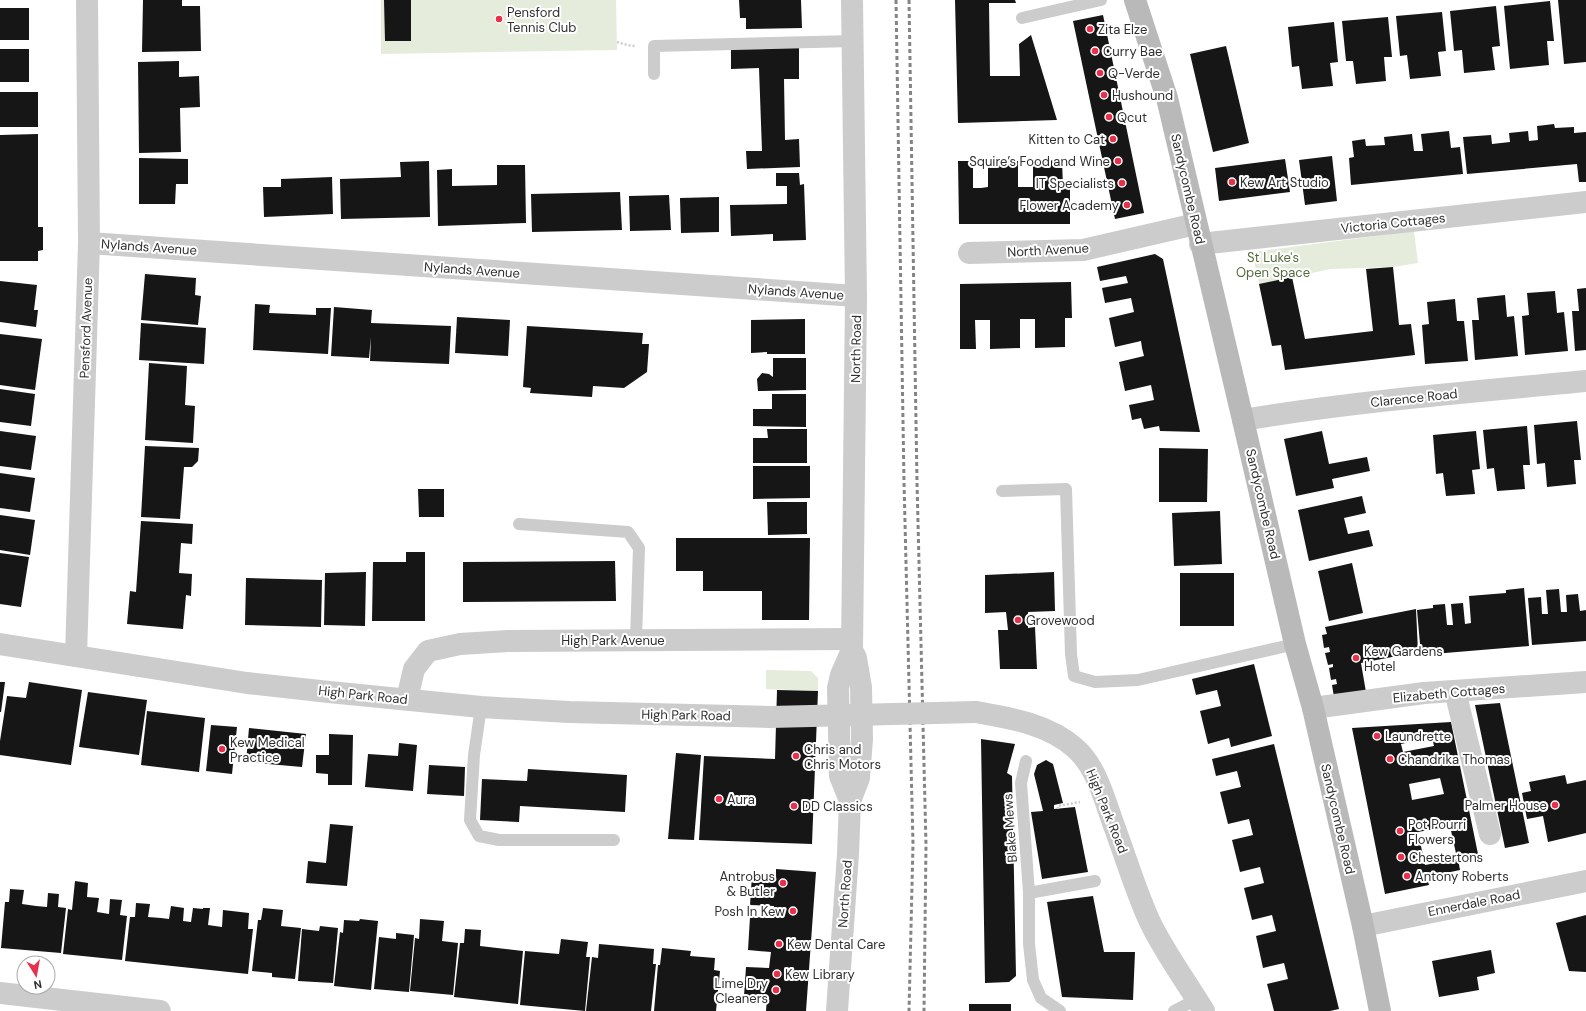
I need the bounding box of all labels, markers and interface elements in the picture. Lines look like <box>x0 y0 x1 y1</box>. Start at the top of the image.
place label: Pensford Tennis Club <box>507 4 576 36</box>
marker: Pensford Tennis Club <box>494 14 504 24</box>
place label: Zita Elze <box>1098 21 1147 38</box>
marker: Zita Elze <box>1085 24 1095 34</box>
place label: Curry Bae <box>1103 43 1162 60</box>
marker: Curry Bae <box>1090 46 1100 56</box>
place label: Q-Verde <box>1108 65 1160 82</box>
marker: Q-Verde <box>1095 68 1105 78</box>
place label: Hushound <box>1112 87 1173 104</box>
marker: Hushound <box>1099 90 1109 100</box>
place label: Qcut <box>1117 109 1147 126</box>
marker: Qcut <box>1104 112 1114 122</box>
place label: Kitten to Cat <box>1029 131 1105 148</box>
street label: Sandycombe Road <box>1167 132 1209 246</box>
marker: Kitten to Cat <box>1108 134 1118 144</box>
place label: Squire’s Food and Wine <box>969 153 1110 170</box>
marker: Squire’s Food and Wine <box>1113 156 1123 166</box>
place label: Kew Art Studio <box>1240 174 1329 191</box>
place label: IT Specialists <box>1036 175 1114 192</box>
marker: Kew Art Studio <box>1227 177 1237 187</box>
marker: IT Specialists <box>1117 178 1127 188</box>
place label: Flower Academy <box>1019 197 1119 214</box>
marker: Flower Academy <box>1122 200 1132 210</box>
street label: Victoria Cottages <box>1340 209 1446 237</box>
street label: Nylands Avenue <box>101 235 197 259</box>
street label: North Avenue <box>1007 239 1089 261</box>
park label: St Luke's Open Space <box>1236 249 1310 281</box>
street label: Nylands Avenue <box>424 258 520 282</box>
street label: Pensford Avenue <box>76 277 96 379</box>
street label: Nylands Avenue <box>748 280 844 304</box>
street label: North Road <box>847 315 865 383</box>
street label: Clarence Road <box>1370 385 1458 411</box>
street label: Sandycombe Road <box>1242 447 1284 561</box>
place label: Grovewood <box>1026 612 1095 629</box>
marker: Grovewood <box>1013 615 1023 625</box>
street label: High Park Avenue <box>561 632 665 649</box>
place label: Kew Gardens Hotel <box>1364 643 1443 675</box>
marker: Kew Gardens Hotel <box>1351 653 1361 663</box>
street label: Elizabeth Cottages <box>1392 680 1506 706</box>
street label: High Park Road <box>318 682 408 708</box>
street label: High Park Road <box>641 706 731 724</box>
place label: Laundrette <box>1385 728 1451 745</box>
marker: Laundrette <box>1372 731 1382 741</box>
place label: Kew Medical Practice <box>230 734 305 766</box>
place label: Chris and Chris Motors <box>804 741 881 773</box>
marker: Kew Medical Practice <box>217 744 227 754</box>
marker: Chris and Chris Motors <box>791 751 801 761</box>
place label: Chandrika Thomas <box>1398 751 1510 768</box>
marker: Chandrika Thomas <box>1385 754 1395 764</box>
street label: Sandycombe Road <box>1317 762 1359 876</box>
street label: High Park Road <box>1082 766 1132 856</box>
place label: Aura <box>727 791 755 808</box>
street label: Blake Mews <box>999 793 1021 863</box>
marker: Aura <box>714 794 724 804</box>
place label: Palmer House <box>1465 797 1547 814</box>
place label: DD Classics <box>802 798 873 815</box>
marker: Palmer House <box>1550 800 1560 810</box>
marker: DD Classics <box>789 801 799 811</box>
place label: Pot Pourri Flowers <box>1408 816 1466 848</box>
marker: Pot Pourri Flowers <box>1395 826 1405 836</box>
place label: Chestertons <box>1409 849 1483 866</box>
marker: Chestertons <box>1396 852 1406 862</box>
street label: North Road <box>834 860 856 928</box>
place label: Antrobus & Butler <box>719 868 775 900</box>
place label: Antony Roberts <box>1415 868 1509 885</box>
marker: Antony Roberts <box>1402 871 1412 881</box>
marker: Antrobus & Butler <box>778 878 788 888</box>
street label: Ennerdale Road <box>1427 886 1521 920</box>
place label: Posh In Kew <box>715 903 785 920</box>
marker: Posh In Kew <box>788 906 798 916</box>
place label: Kew Dental Care <box>787 936 885 953</box>
marker: Kew Dental Care <box>774 939 784 949</box>
north arrow <box>16 955 56 995</box>
place label: Kew Library <box>785 966 855 983</box>
marker: Kew Library <box>772 969 782 979</box>
place label: Lime Dry Cleaners <box>715 975 768 1007</box>
text: N <box>33 977 43 992</box>
marker: Lime Dry Cleaners <box>771 985 781 995</box>

